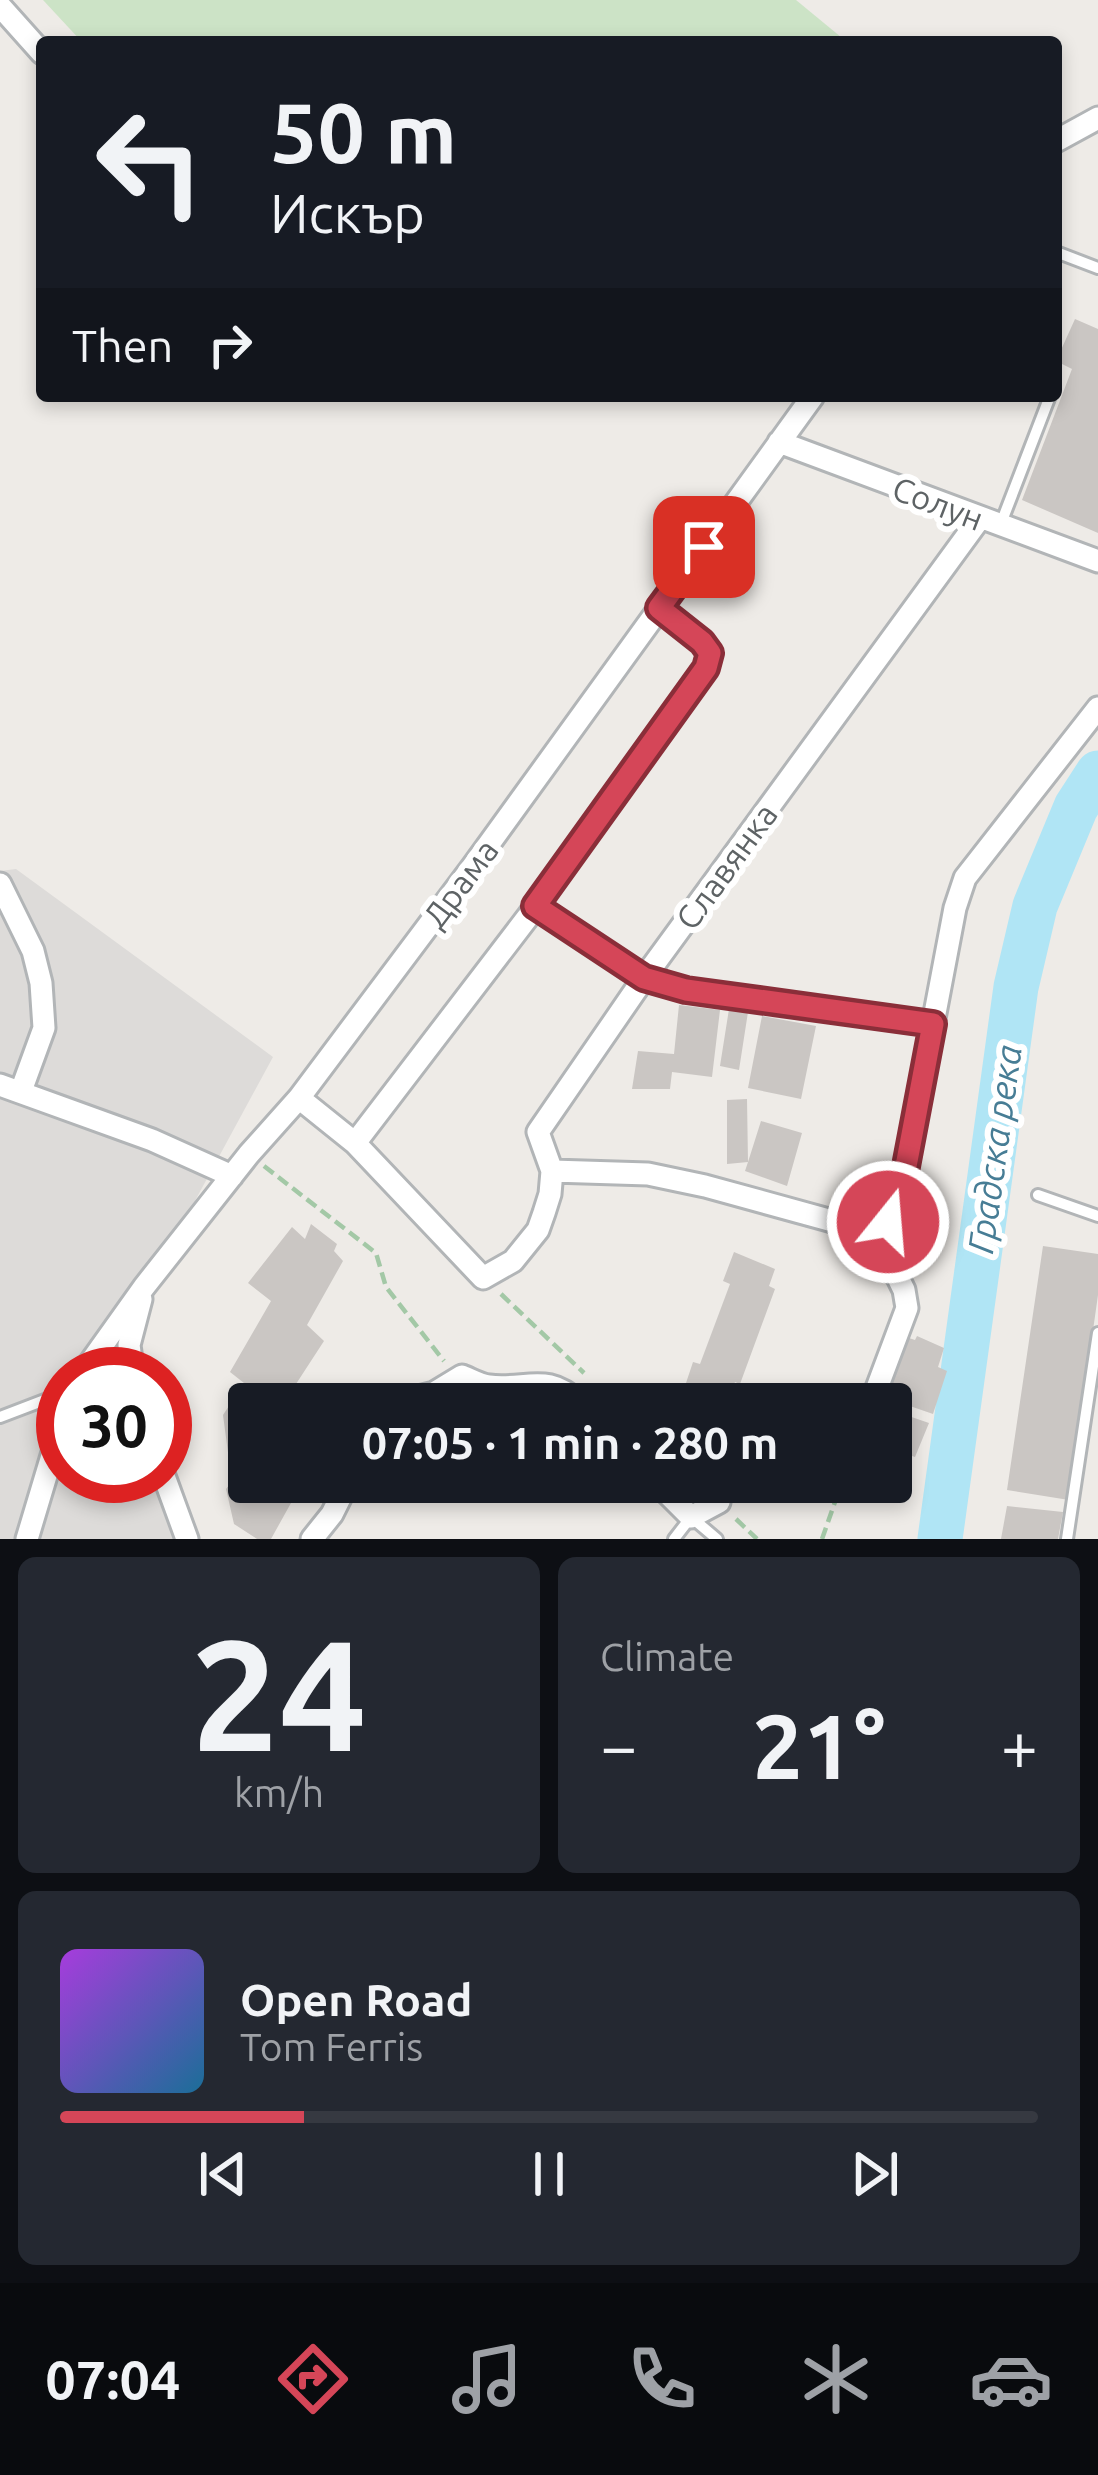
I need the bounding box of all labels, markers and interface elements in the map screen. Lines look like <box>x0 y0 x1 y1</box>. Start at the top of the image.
icon: left <box>72 84 228 240</box>
text: 50 m <box>270 85 457 179</box>
text: Искър <box>270 183 425 243</box>
icon: right <box>197 312 263 378</box>
text: Then <box>72 320 173 371</box>
street label: Солун <box>887 469 989 537</box>
pin <box>653 496 755 598</box>
icon: arrive <box>671 514 737 580</box>
street label: Славянка <box>668 796 784 936</box>
street label: Драма <box>415 832 505 934</box>
water label: Градска река <box>959 1042 1029 1256</box>
position arrow <box>825 1159 951 1285</box>
speed limit sign: 30 <box>36 1347 192 1503</box>
text: 07:05 · 1 min · 280 m <box>362 1417 778 1468</box>
text: 24 <box>191 1606 367 1780</box>
text: Climate <box>600 1635 734 1678</box>
text: 21° <box>752 1695 886 1796</box>
text: − <box>600 1708 637 1782</box>
text: + <box>1001 1708 1038 1782</box>
text: km/h <box>234 1771 324 1814</box>
text: Open Road <box>240 1974 472 2025</box>
text: Tom Ferris <box>240 2025 423 2068</box>
icon: previous <box>190 2141 256 2207</box>
icon: pause <box>516 2141 582 2207</box>
icon: next <box>842 2141 908 2207</box>
icon: directions <box>271 2337 355 2421</box>
icon: music <box>445 2337 529 2421</box>
icon: phone <box>620 2337 704 2421</box>
icon: climate <box>794 2337 878 2421</box>
icon: car <box>969 2337 1053 2421</box>
text: 07:04 <box>45 2349 180 2409</box>

